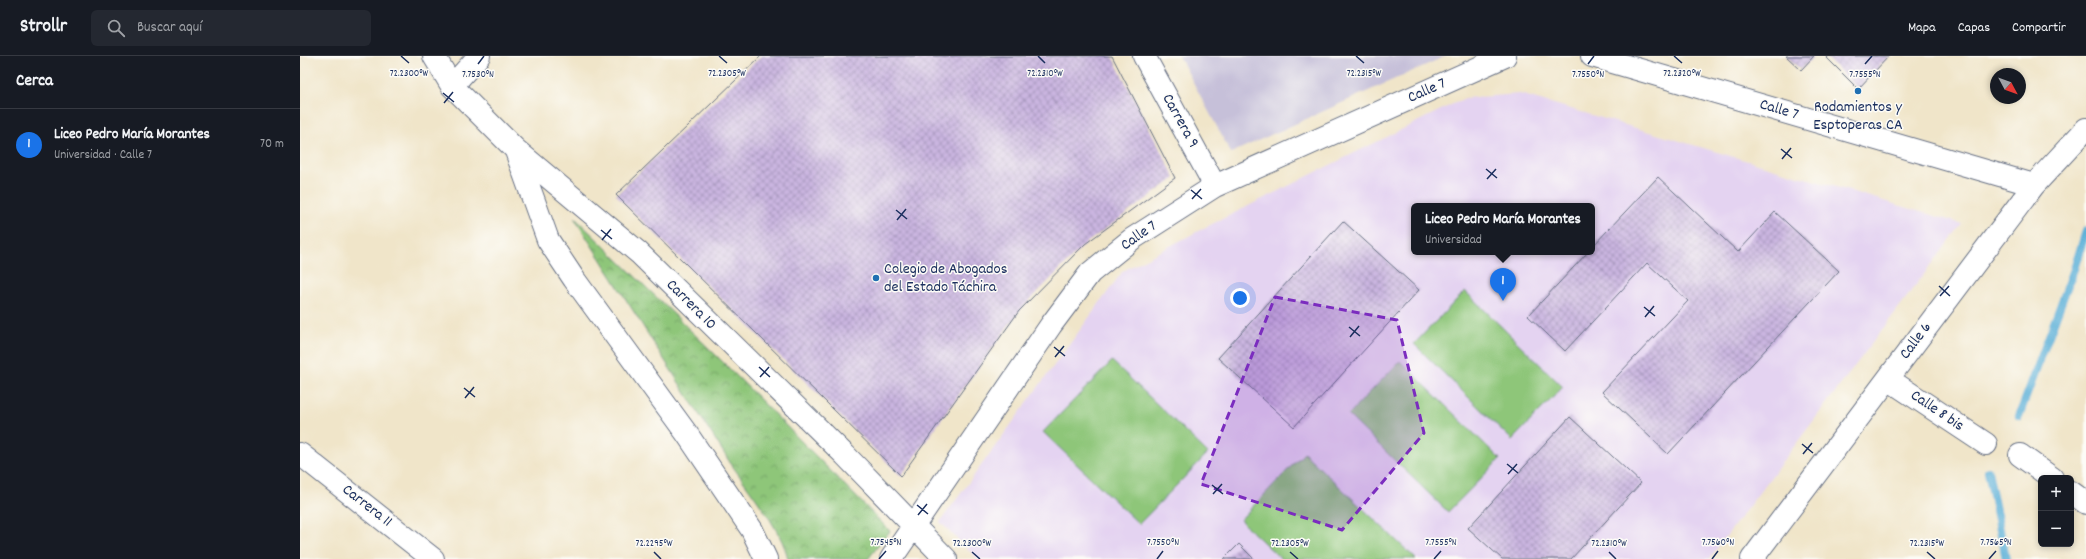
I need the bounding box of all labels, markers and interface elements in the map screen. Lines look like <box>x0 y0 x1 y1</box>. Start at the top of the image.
search box <box>91 10 371 46</box>
text: Strollr <box>20 14 67 41</box>
icon: search <box>105 17 127 39</box>
text: Buscar aquí <box>137 17 202 39</box>
text: Mapa <box>1908 18 1936 38</box>
text: Capas <box>1958 18 1990 38</box>
text: Compartir <box>2012 18 2066 38</box>
text: 72.2300°W <box>390 67 429 81</box>
text: 72.2305°W <box>708 67 746 81</box>
text: 72.2310°W <box>1027 67 1063 81</box>
text: 72.2315°W <box>1347 67 1381 81</box>
text: 72.2320°W <box>1663 67 1701 81</box>
text: 7.7530°N <box>462 68 494 82</box>
text: 7.7550°N <box>1572 68 1604 82</box>
text: 7.7555°N <box>1849 68 1881 82</box>
north arrow <box>1990 68 2026 104</box>
text: Cerca <box>16 70 53 94</box>
street label: Calle 7 <box>1404 72 1450 110</box>
marker: Rodamientos y Esptoperas CA <box>1853 86 1863 96</box>
street label: Carrera 9 <box>1156 90 1204 152</box>
street label: Calle 7 <box>1757 93 1801 127</box>
place label: Rodamientos y Esptoperas CA <box>1813 96 1903 137</box>
text: Liceo Pedro María Morantes <box>54 124 210 146</box>
text: 1 <box>28 135 30 154</box>
text: 70 m <box>260 135 284 154</box>
text: Universidad · Calle 7 <box>54 146 152 165</box>
popup <box>1411 203 1595 255</box>
text: Liceo Pedro María Morantes <box>1425 209 1581 231</box>
street label: Calle 7 <box>1116 215 1162 257</box>
text: Universidad <box>1425 231 1482 250</box>
place label: Colegio de Abogados del Estado Táchira <box>884 258 1008 299</box>
pin: 1 <box>1490 268 1516 301</box>
marker: Colegio de Abogados del Estado Táchira <box>871 273 881 283</box>
street label: Carrera 10 <box>660 274 722 336</box>
your location <box>1230 288 1250 308</box>
street label: Calle 6 <box>1894 317 1938 365</box>
street label: Calle 8 bis <box>1906 385 1969 438</box>
map controls <box>2038 475 2074 547</box>
button: + <box>2038 475 2074 511</box>
street label: Carrera 11 <box>337 479 397 533</box>
button: − <box>2038 511 2074 547</box>
text: 7.7545°N <box>871 536 901 550</box>
text: 7.7550°N <box>1147 536 1179 550</box>
text: 7.7555°N <box>1425 536 1457 550</box>
text: 7.7560°N <box>1702 536 1734 550</box>
text: 7.7565°N <box>1980 536 2012 550</box>
text: 72.2295°W <box>636 537 673 551</box>
text: 72.2300°W <box>953 537 992 551</box>
text: 72.2305°W <box>1271 537 1309 551</box>
text: 72.2310°W <box>1591 537 1627 551</box>
text: 72.2315°W <box>1910 537 1944 551</box>

